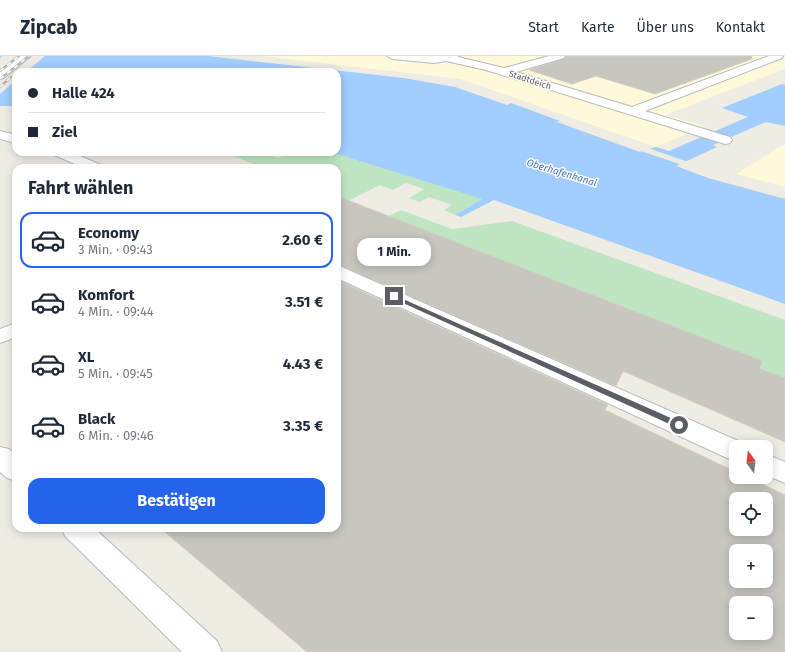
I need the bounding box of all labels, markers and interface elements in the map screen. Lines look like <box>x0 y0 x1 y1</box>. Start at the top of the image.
text: Zipcab <box>20 16 78 39</box>
text: Start <box>528 19 559 36</box>
text: Karte <box>581 19 615 36</box>
text: Über uns <box>637 19 694 36</box>
text: Kontakt <box>716 19 765 36</box>
street label: Stadtdeich <box>508 68 552 92</box>
text: Halle 424 <box>52 84 115 102</box>
text: Ziel <box>52 123 77 141</box>
water label: Oberhafenkanal <box>525 157 598 189</box>
text: Fahrt wählen <box>28 177 133 199</box>
icon: car <box>30 222 66 258</box>
text: Economy <box>78 224 139 242</box>
text: 2.60 € <box>282 231 323 249</box>
callout: 1 Min. <box>357 238 431 266</box>
text: 3 Min. · 09:43 <box>78 242 153 257</box>
text: 1 Min. <box>377 244 411 259</box>
icon: car <box>30 284 66 320</box>
text: Komfort <box>78 286 134 304</box>
route end <box>385 287 403 305</box>
text: 3.51 € <box>285 293 323 311</box>
text: 4 Min. · 09:44 <box>78 304 154 319</box>
icon: car <box>30 346 66 382</box>
text: XL <box>78 348 94 366</box>
text: 4.43 € <box>283 355 323 373</box>
text: 5 Min. · 09:45 <box>78 366 153 381</box>
icon: car <box>30 408 66 444</box>
text: Black <box>78 410 115 428</box>
route start <box>670 416 688 434</box>
text: 3.35 € <box>283 417 323 435</box>
text: 6 Min. · 09:46 <box>78 428 154 443</box>
north arrow <box>729 440 773 484</box>
map controls <box>729 440 773 640</box>
button: Bestätigen <box>28 478 325 524</box>
button: locate <box>729 492 773 536</box>
button: + <box>729 544 773 588</box>
button: − <box>729 596 773 640</box>

